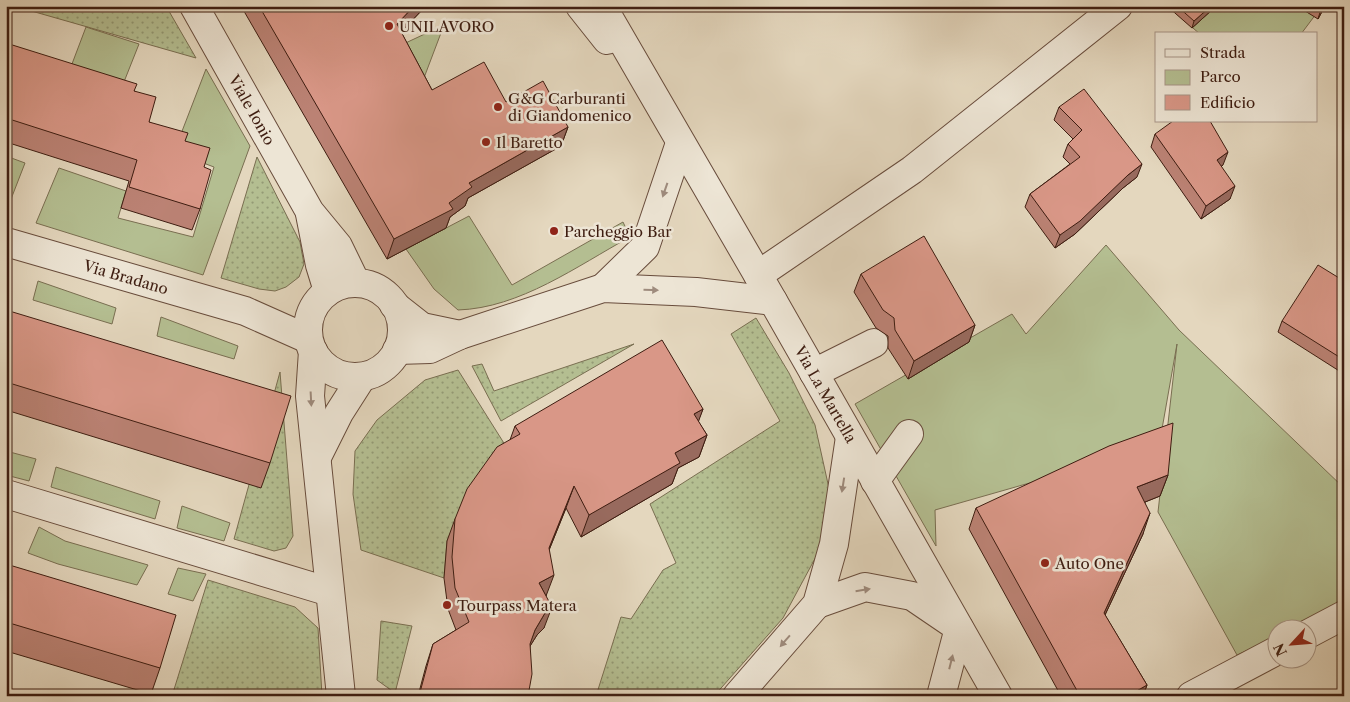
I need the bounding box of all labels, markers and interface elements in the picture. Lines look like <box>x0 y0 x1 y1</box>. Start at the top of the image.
place label: UNILAVORO <box>399 17 494 36</box>
marker: UNILAVORO <box>383 20 395 32</box>
legend <box>1155 32 1318 122</box>
text: Strada <box>1200 43 1246 62</box>
text: Parco <box>1200 67 1241 86</box>
street label: Viale Ionio <box>225 70 280 148</box>
place label: G&G Carburanti di Giandomenico <box>508 89 631 125</box>
text: Edificio <box>1200 93 1255 112</box>
marker: G&G Carburanti di Giandomenico <box>492 101 504 113</box>
place label: Il Baretto <box>496 133 563 152</box>
marker: Il Baretto <box>480 136 492 148</box>
one-way arrow <box>661 182 668 197</box>
place label: Parcheggio Bar <box>564 222 672 241</box>
marker: Parcheggio Bar <box>548 225 560 237</box>
street label: Via Bradano <box>81 255 171 298</box>
one-way arrow <box>644 286 660 294</box>
street label: Via La Martella <box>790 341 861 446</box>
one-way arrow <box>307 392 315 408</box>
one-way arrow <box>839 478 847 494</box>
place label: Auto One <box>1054 554 1124 573</box>
marker: Auto One <box>1039 557 1051 569</box>
one-way arrow <box>855 585 871 593</box>
place label: Tourpass Matera <box>457 596 577 615</box>
marker: Tourpass Matera <box>441 599 453 611</box>
north arrow <box>1268 620 1318 670</box>
one-way arrow <box>780 635 791 647</box>
text: N <box>1270 640 1291 659</box>
one-way arrow <box>947 655 955 670</box>

